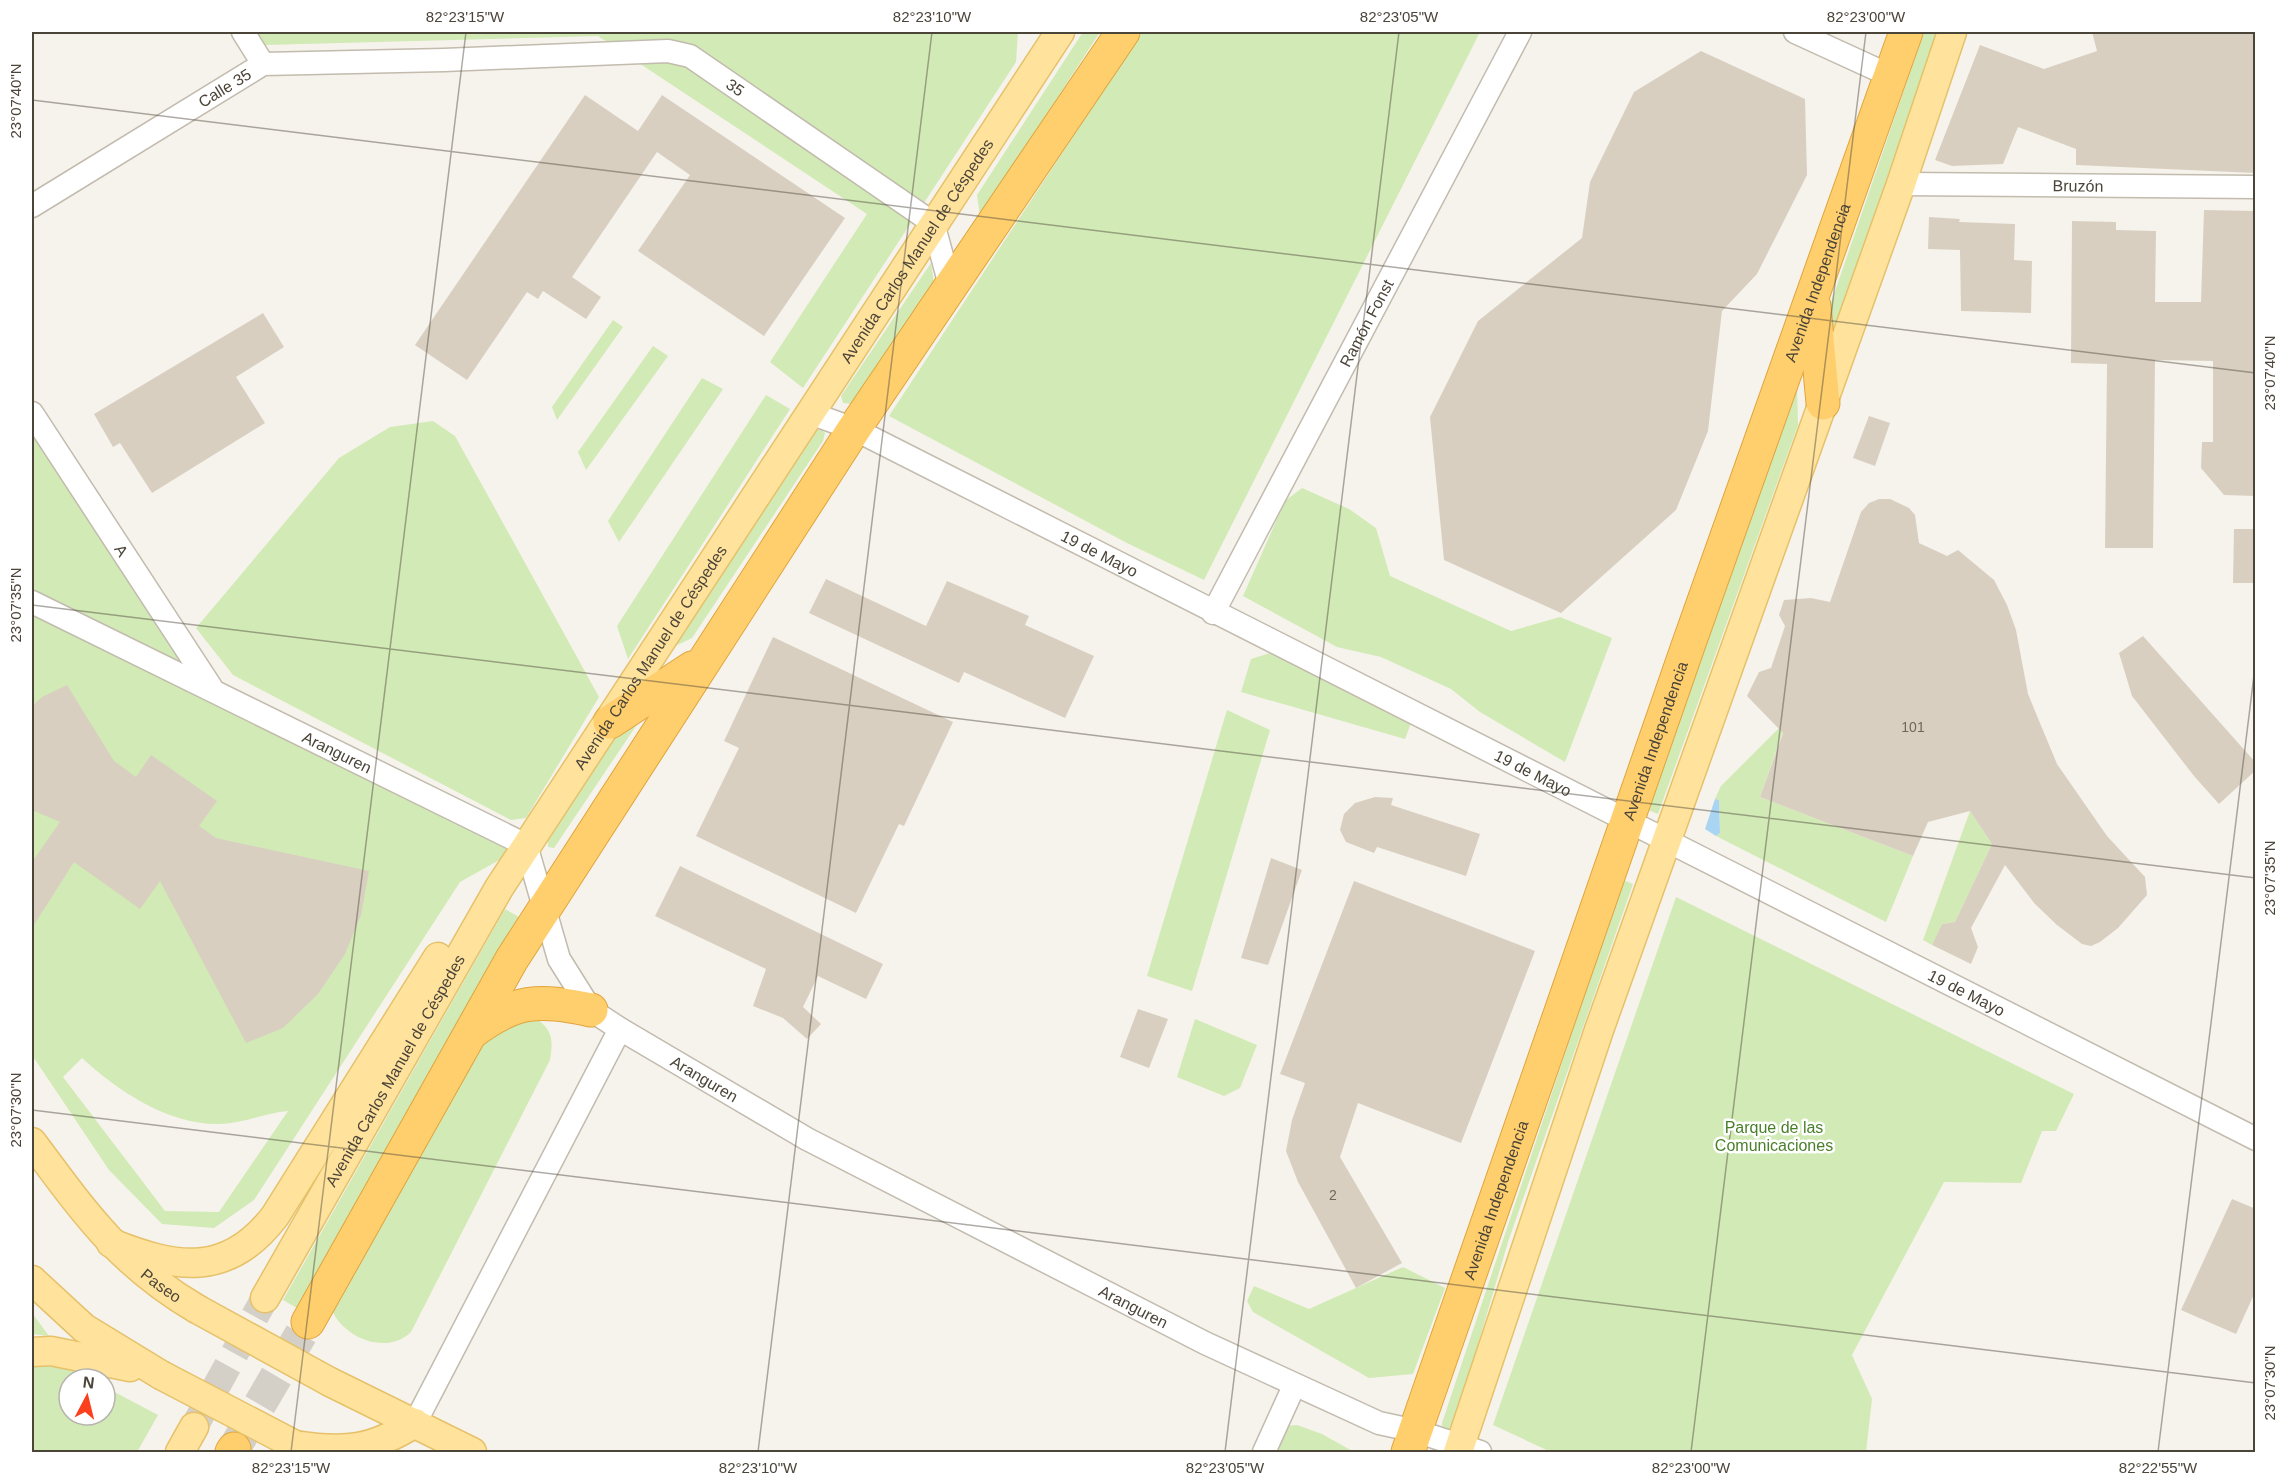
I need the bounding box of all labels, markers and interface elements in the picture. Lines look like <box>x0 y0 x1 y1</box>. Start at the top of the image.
text: 82°23'15"W <box>426 8 505 25</box>
text: 82°23'10"W <box>893 8 972 25</box>
text: 82°23'05"W <box>1360 8 1439 25</box>
text: 82°23'00"W <box>1827 8 1906 25</box>
text: 23°07'40"N <box>7 63 24 139</box>
street label: Calle 35 <box>195 65 254 111</box>
street label: 35 <box>723 76 747 100</box>
street label: Avenida Carlos Manuel de Céspedes <box>838 136 997 366</box>
street label: Bruzón <box>2053 177 2103 195</box>
street label: Avenida Independencia <box>1782 201 1854 364</box>
street label: Ramón Fonst <box>1337 276 1397 370</box>
text: 23°07'40"N <box>2261 335 2278 411</box>
street label: 19 de Mayo <box>1058 527 1141 580</box>
street label: A <box>111 541 131 560</box>
street label: Avenida Carlos Manuel de Céspedes <box>571 542 730 773</box>
text: 23°07'35"N <box>7 567 24 643</box>
street label: Avenida Independencia <box>1620 659 1691 823</box>
house number: 101 <box>1901 719 1925 735</box>
street label: Aranguren <box>300 728 374 777</box>
street label: 19 de Mayo <box>1492 747 1574 800</box>
text: 23°07'35"N <box>2261 840 2278 916</box>
street label: Avenida Carlos Manuel de Céspedes <box>322 952 468 1190</box>
street label: 19 de Mayo <box>1925 966 2008 1019</box>
street label: Aranguren <box>668 1053 741 1105</box>
text: 23°07'30"N <box>7 1072 24 1148</box>
street label: Avenida Independencia <box>1461 1118 1532 1282</box>
park label: Parque de las Comunicaciones <box>1715 1119 1833 1154</box>
house number: 2 <box>1329 1187 1337 1203</box>
street label: Paseo <box>138 1265 184 1306</box>
street label: Aranguren <box>1096 1282 1170 1331</box>
text: 23°07'30"N <box>2261 1345 2278 1421</box>
north arrow <box>57 1367 117 1427</box>
text: N <box>82 1373 96 1392</box>
text: 82°23'15"W <box>252 1459 331 1476</box>
text: 82°23'10"W <box>719 1459 798 1476</box>
text: 82°23'05"W <box>1186 1459 1265 1476</box>
text: 82°23'00"W <box>1652 1459 1731 1476</box>
text: 82°22'55"W <box>2119 1459 2198 1476</box>

